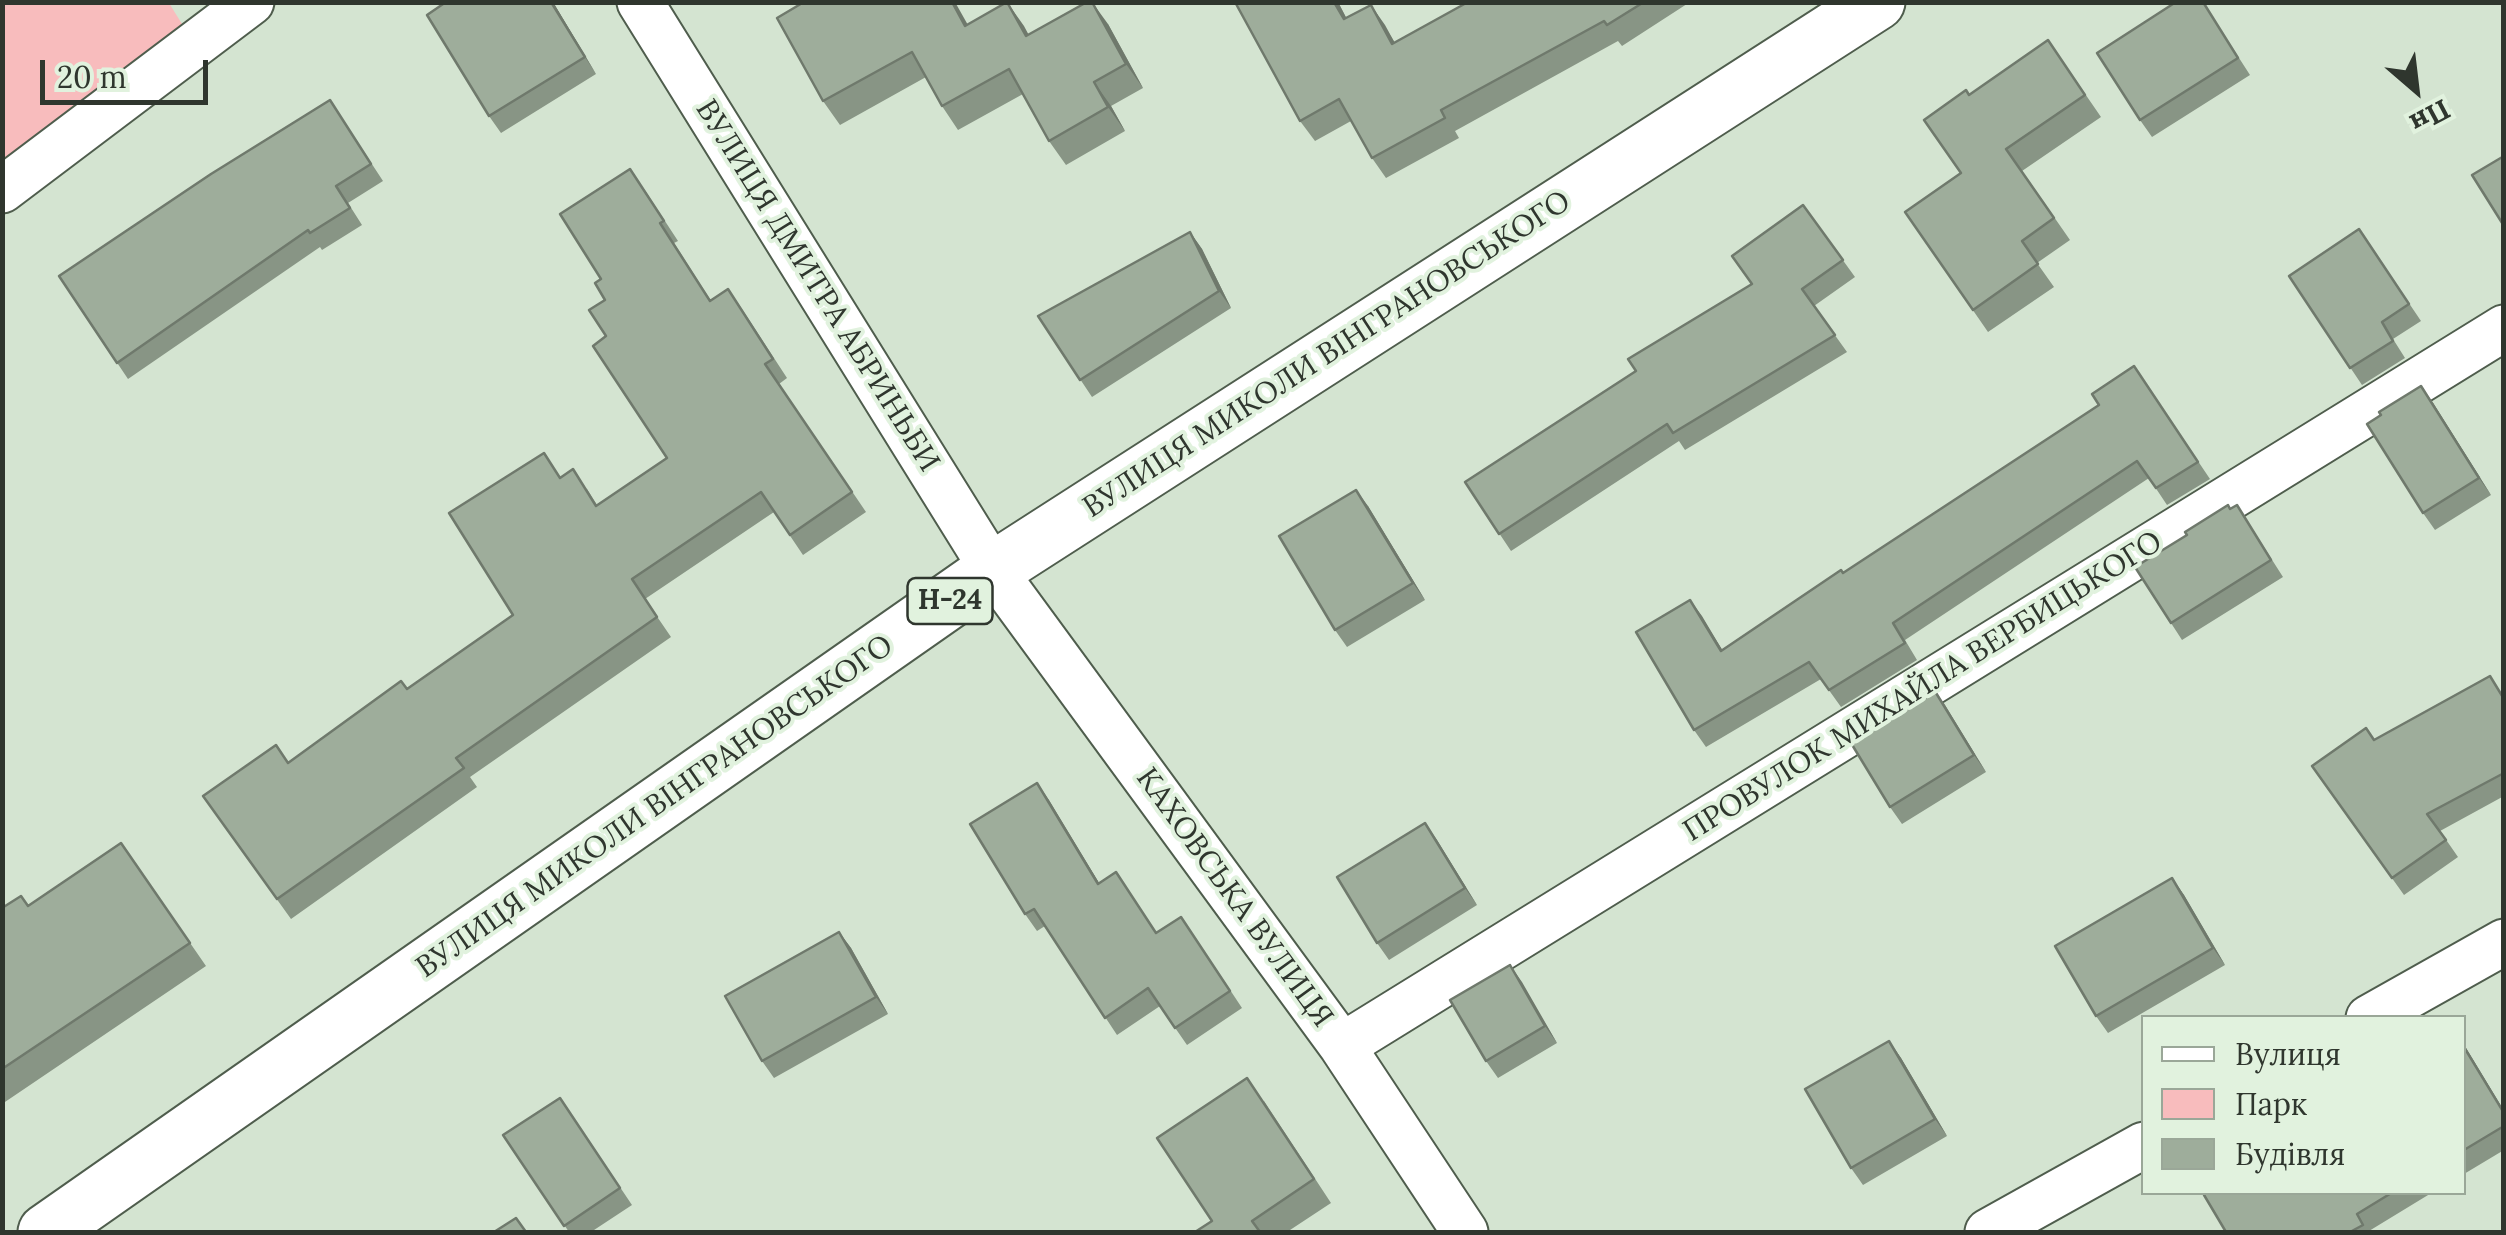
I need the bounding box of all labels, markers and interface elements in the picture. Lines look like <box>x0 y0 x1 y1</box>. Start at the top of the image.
scale bar <box>45 40 212 102</box>
north arrow <box>2366 40 2466 140</box>
text: 20 m <box>57 58 126 96</box>
text: Пн <box>2404 91 2456 142</box>
street label: ВУЛИЦЯ ДМИТРА АБРИНЬБИ <box>687 93 947 479</box>
street label: ВУЛИЦЯ МИКОЛИ ВІНГРАНОВСЬКОГО <box>1077 184 1577 526</box>
street label: ПРОВУЛОК МИХАЙЛА ВЕРБИЦЬКОГО <box>1677 524 2169 850</box>
road number: Н-24 <box>908 578 992 624</box>
street label: ВУЛИЦЯ МИКОЛИ ВІНГРАНОВСЬКОГО <box>410 628 900 986</box>
street label: КАХОВСЬКА ВУЛИЦЯ <box>1128 761 1340 1035</box>
legend <box>2141 1015 2466 1195</box>
text: Вулиця <box>2235 1035 2341 1073</box>
text: Парк <box>2235 1085 2307 1123</box>
text: Будівля <box>2235 1135 2345 1173</box>

